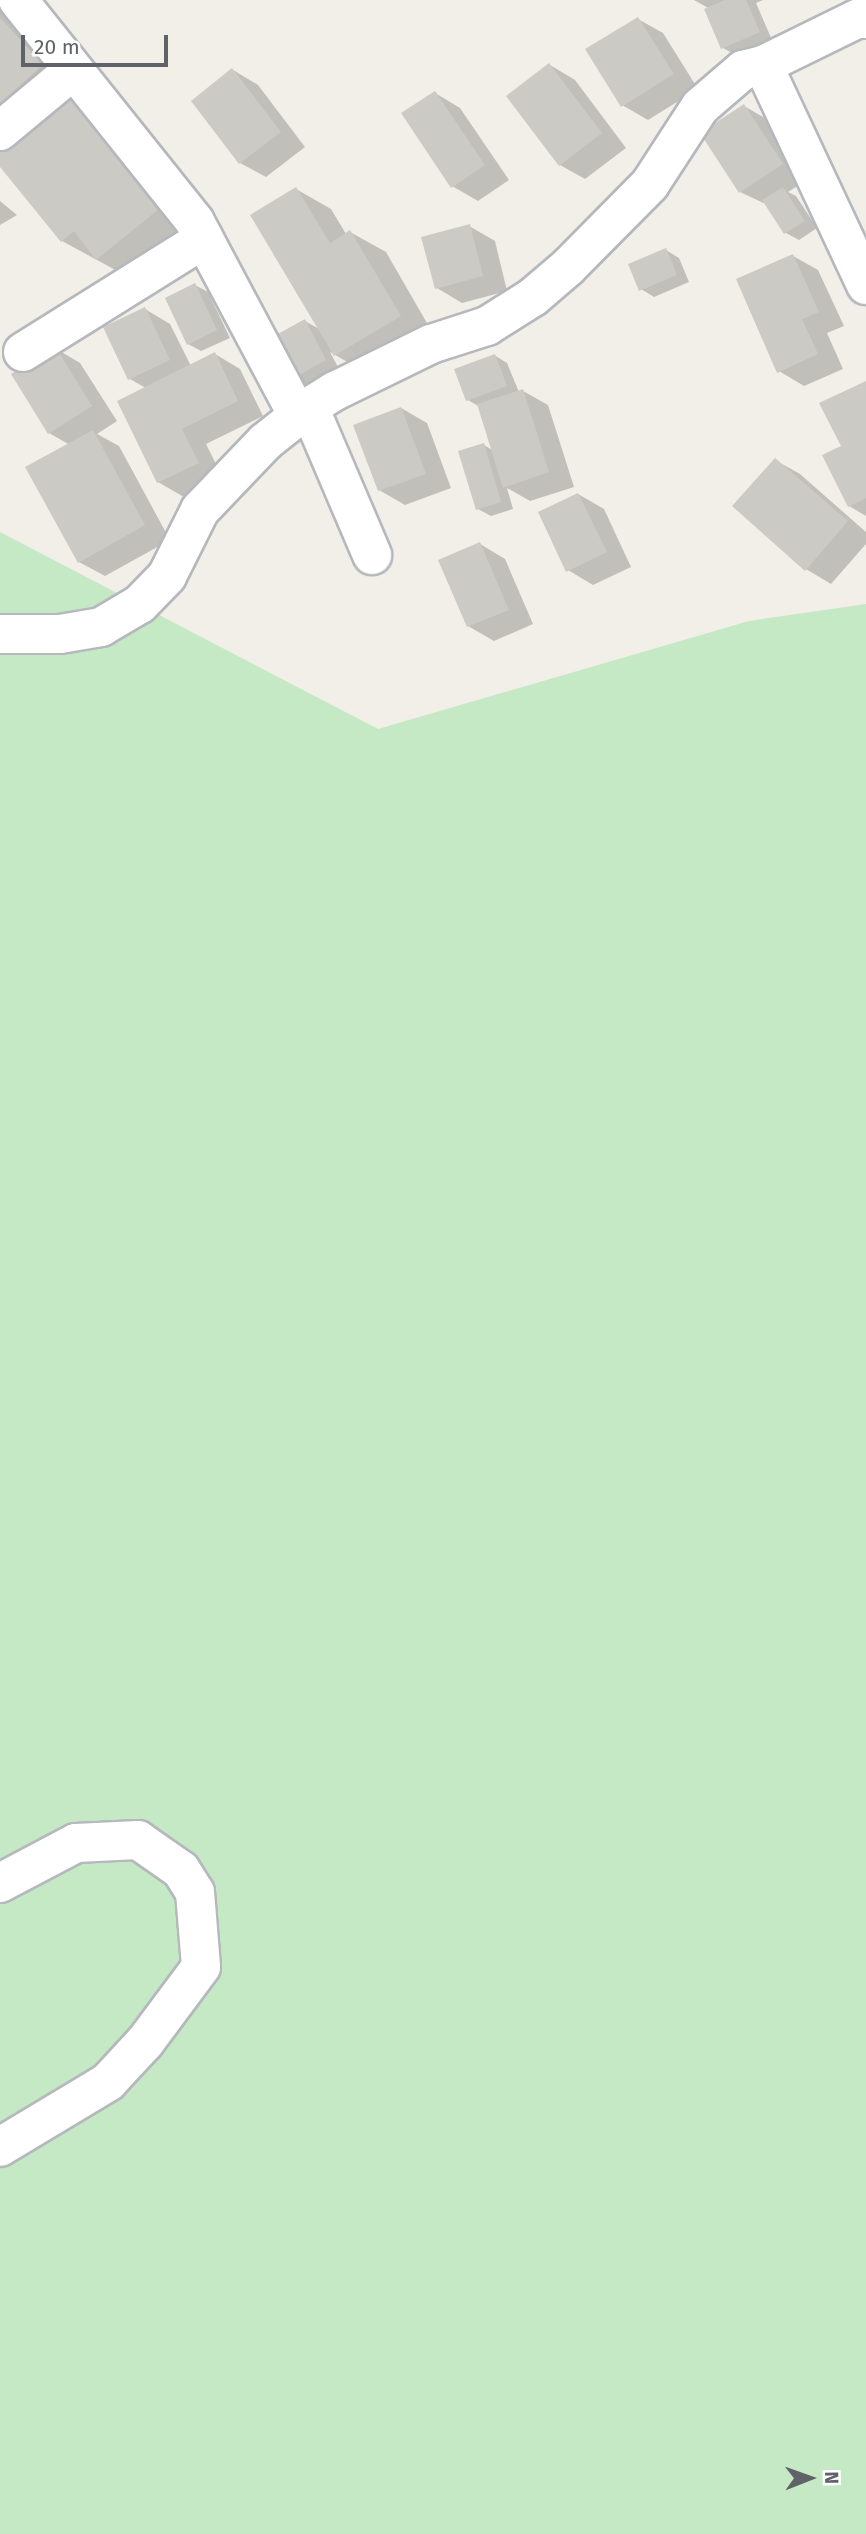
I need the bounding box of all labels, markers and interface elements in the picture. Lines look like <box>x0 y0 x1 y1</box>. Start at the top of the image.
scale bar <box>24 21 172 65</box>
text: 20 m <box>34 34 80 60</box>
north arrow <box>775 2443 845 2513</box>
text: N <box>820 2471 843 2484</box>

